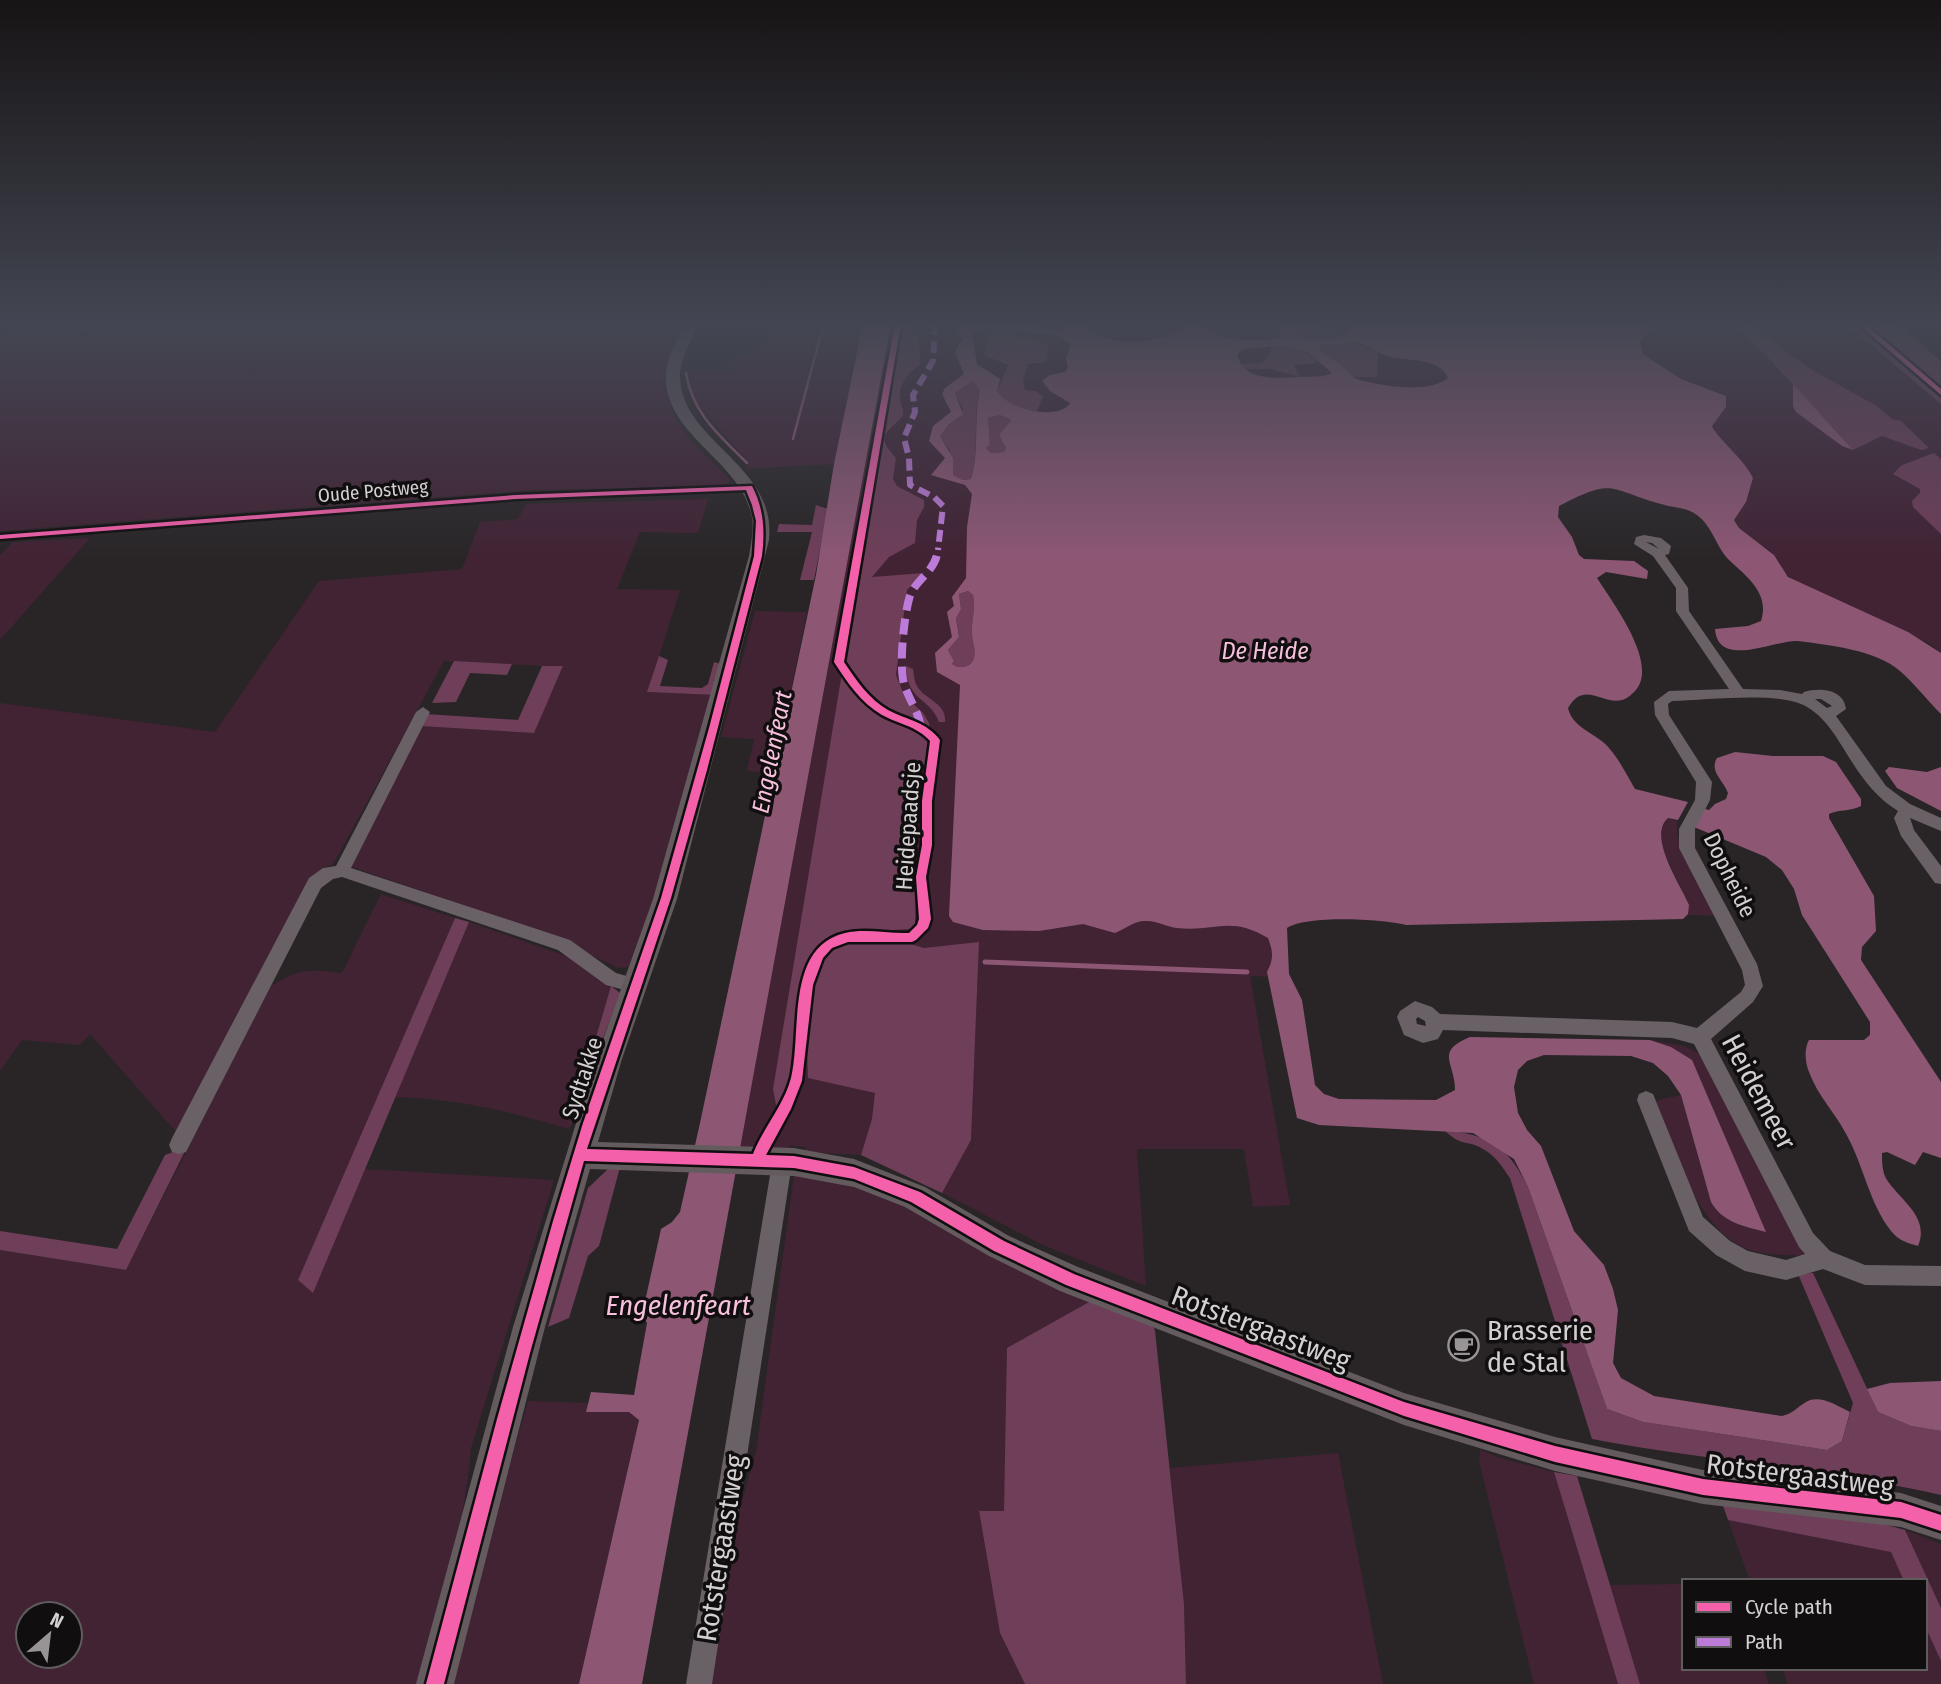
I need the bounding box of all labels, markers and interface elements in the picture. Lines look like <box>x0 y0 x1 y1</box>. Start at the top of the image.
street label: Oude Postweg <box>317 475 429 507</box>
water label: De Heide <box>1221 637 1309 665</box>
water label: Engelenfeart <box>746 688 798 816</box>
street label: Heidepaadsje <box>890 761 926 891</box>
street label: Dopheide <box>1698 828 1762 922</box>
street label: Heidemeer <box>1715 1029 1803 1155</box>
street label: Sydtakke <box>556 1033 608 1123</box>
street label: Rotstergaastweg <box>1167 1279 1356 1378</box>
water label: Engelenfeart <box>605 1289 751 1322</box>
place label: Brasserie de Stal <box>1487 1314 1593 1379</box>
cafe icon: Brasserie de Stal <box>1447 1329 1481 1363</box>
street label: Rotstergaastweg <box>1704 1447 1897 1503</box>
street label: Rotstergaastweg <box>690 1451 752 1644</box>
legend <box>1682 1579 1927 1670</box>
text: Cycle path <box>1745 1594 1833 1620</box>
north arrow <box>14 1600 84 1670</box>
text: N <box>46 1608 67 1633</box>
text: Path <box>1745 1629 1783 1655</box>

